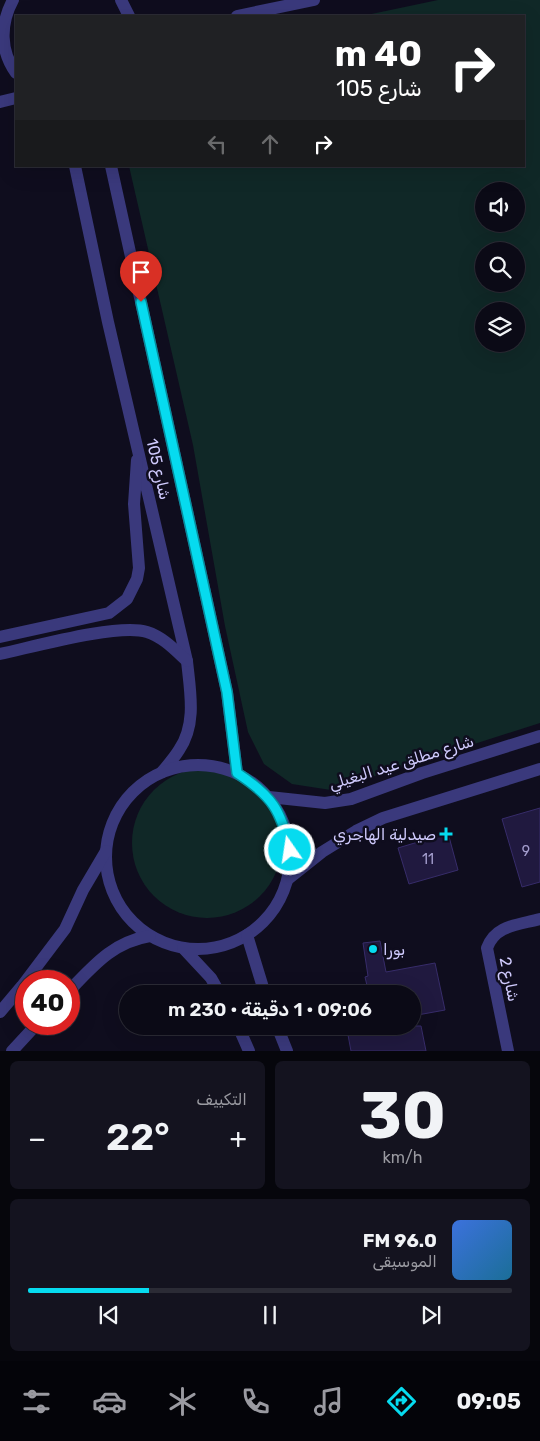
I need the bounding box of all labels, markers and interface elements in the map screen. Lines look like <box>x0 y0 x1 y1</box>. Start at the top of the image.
text: 40 m <box>335 33 422 75</box>
icon: right <box>440 35 505 100</box>
text: شارع 105 <box>336 75 422 102</box>
icon: left <box>203 130 231 158</box>
icon: ahead <box>256 130 284 158</box>
icon: right <box>309 130 337 158</box>
map controls <box>475 182 525 352</box>
button: sound <box>475 182 525 232</box>
button: search <box>475 242 525 292</box>
pin <box>120 251 162 302</box>
icon: arrive <box>127 258 155 286</box>
button: layers <box>475 302 525 352</box>
street label: شارع 105 <box>140 437 175 502</box>
street label: شارع مطلق عيد البغيلي <box>326 731 477 796</box>
position arrow <box>263 823 315 875</box>
place label: صيدلية الهاجري <box>333 825 436 846</box>
marker: صيدلية الهاجري <box>440 828 452 840</box>
house number: 9 <box>522 843 530 860</box>
house number: 11 <box>422 851 434 868</box>
place label: بورا <box>383 940 405 960</box>
marker: بورا <box>367 943 379 955</box>
street label: شارع 2 <box>494 955 524 1004</box>
speed limit sign: 40 <box>15 970 80 1035</box>
text: 09:06 · 1 دقيقة · 230 m <box>168 998 372 1021</box>
text: 30 <box>359 1077 446 1154</box>
text: التكييف <box>196 1090 247 1109</box>
text: 22° <box>106 1114 170 1160</box>
text: − <box>28 1122 46 1155</box>
text: + <box>230 1122 247 1155</box>
text: km/h <box>383 1148 422 1167</box>
text: 96.0 FM <box>363 1229 437 1252</box>
text: الموسيقى <box>373 1252 437 1271</box>
icon: previous <box>95 1301 123 1329</box>
icon: pause <box>256 1301 284 1329</box>
icon: next <box>417 1301 445 1329</box>
icon: filters <box>19 1384 54 1419</box>
icon: car <box>92 1384 127 1419</box>
icon: climate <box>165 1384 200 1419</box>
icon: phone <box>238 1384 273 1419</box>
icon: music <box>311 1384 346 1419</box>
icon: directions <box>384 1384 419 1419</box>
text: 09:05 <box>456 1388 521 1415</box>

